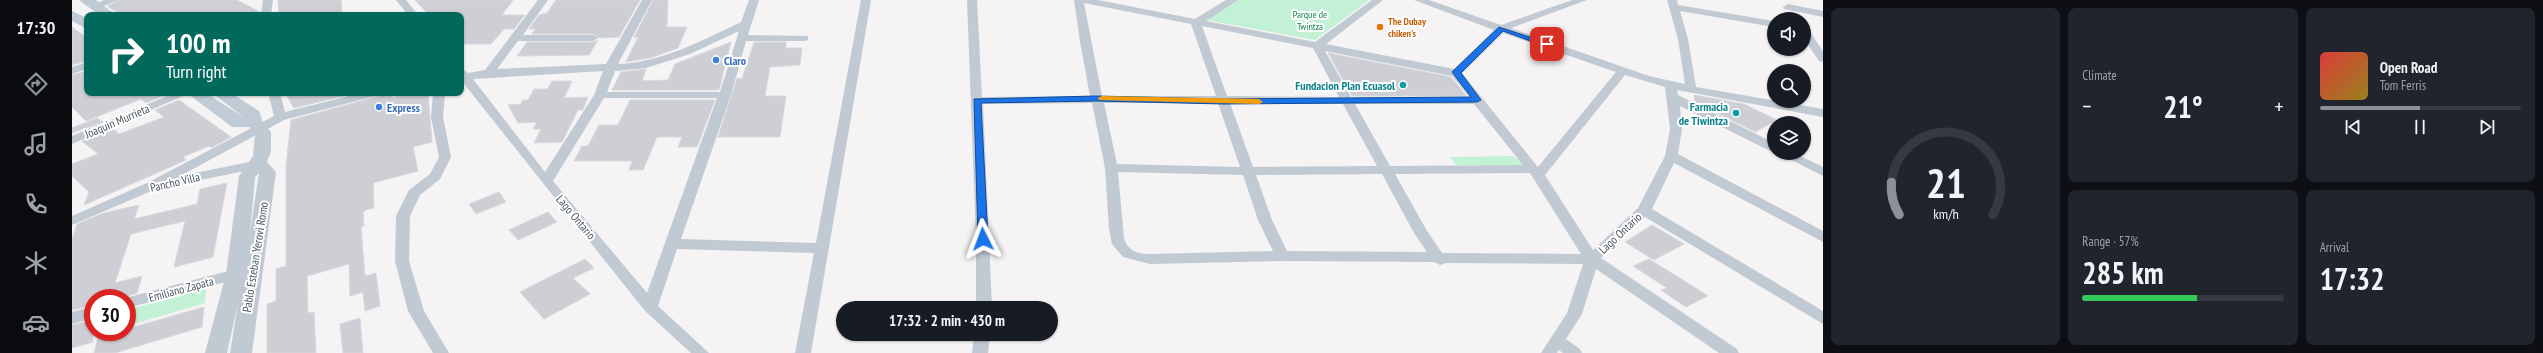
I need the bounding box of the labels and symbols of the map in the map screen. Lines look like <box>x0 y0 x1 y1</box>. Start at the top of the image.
park label: Parque de Twintza <box>1293 8 1327 33</box>
place label: The Dubay chiken's <box>1388 15 1427 40</box>
marker: The Dubay chiken's <box>1375 22 1385 32</box>
pin <box>1530 27 1564 61</box>
place label: Claro <box>724 53 747 68</box>
marker: Claro <box>711 55 721 65</box>
place label: Fundacion Plan Ecuasol <box>1295 78 1395 93</box>
marker: Fundacion Plan Ecuasol <box>1398 80 1408 90</box>
place label: Farmacia de Tiwintza <box>1679 99 1728 128</box>
place label: Express <box>387 100 420 115</box>
street label: Joaquin Murrieta <box>81 101 152 142</box>
marker: Express <box>374 102 384 112</box>
marker: Farmacia de Tiwintza <box>1731 108 1741 118</box>
street label: Pancho Villa <box>149 169 202 195</box>
street label: Lago Ontario <box>553 192 599 242</box>
street label: Pablo Esteban Yerovi Romo <box>239 201 271 313</box>
street label: Lago Ontario <box>1595 209 1645 257</box>
position arrow <box>962 218 1004 260</box>
street label: Emiliano Zapata <box>147 273 215 305</box>
speed limit sign: 30 <box>84 289 136 341</box>

